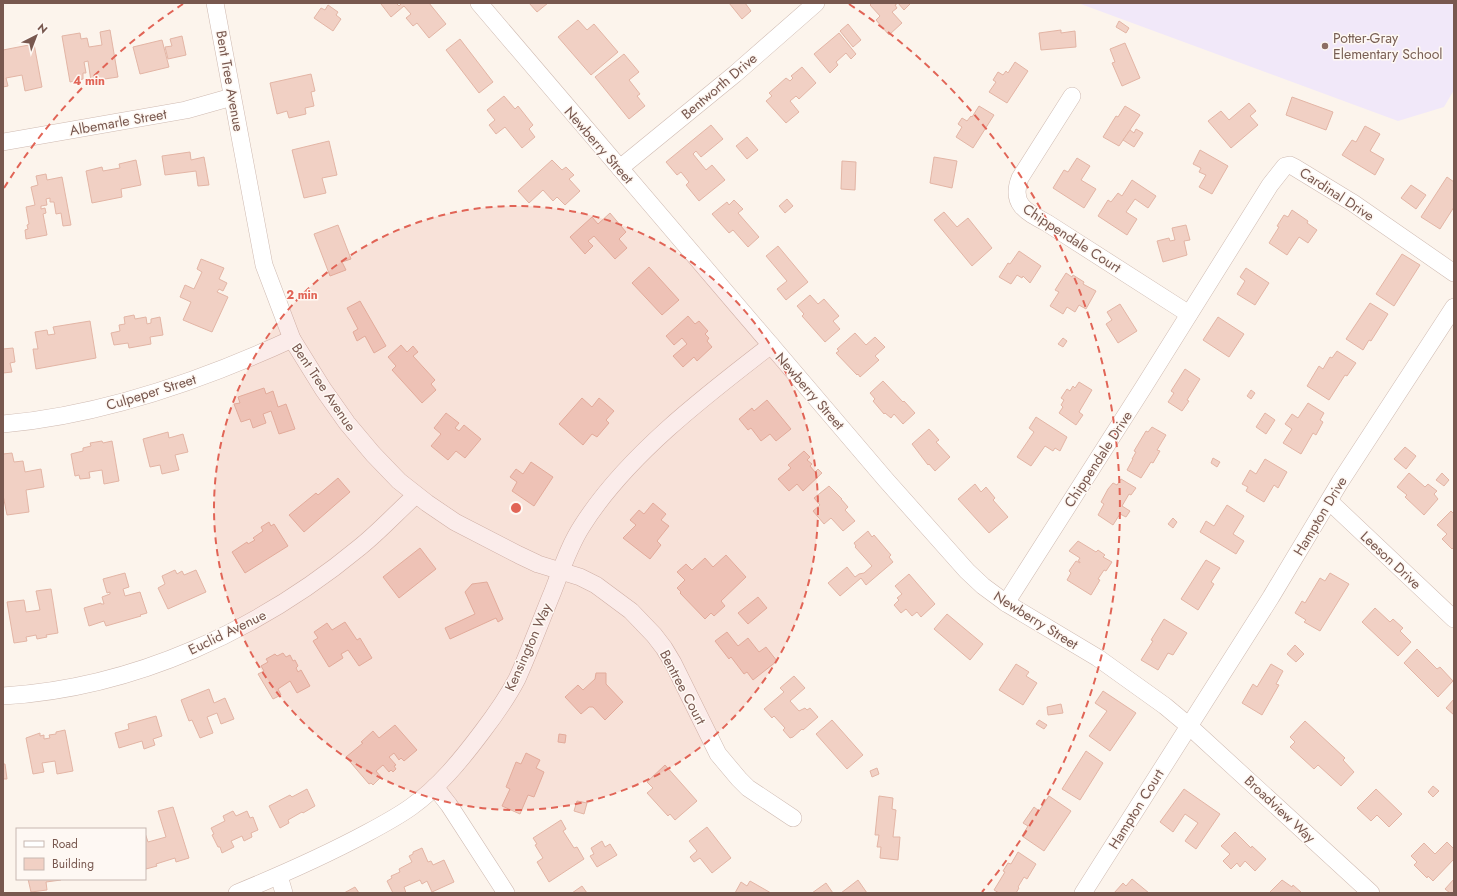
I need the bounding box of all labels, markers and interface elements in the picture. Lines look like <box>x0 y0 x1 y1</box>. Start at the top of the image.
north arrow <box>16 16 56 56</box>
text: N <box>34 20 51 37</box>
place label: Potter-Gray Elementary School <box>1333 28 1443 64</box>
street label: Bent Tree Avenue <box>211 29 249 133</box>
marker: Potter-Gray Elementary School <box>1320 41 1330 51</box>
street label: Bentworth Drive <box>677 48 761 124</box>
text: 4 min <box>73 72 105 90</box>
street label: Newberry Street <box>560 102 639 188</box>
street label: Albemarle Street <box>68 104 169 140</box>
street label: Cardinal Drive <box>1296 162 1378 226</box>
street label: Chippendale Court <box>1019 199 1125 278</box>
text: 2 min <box>286 286 318 304</box>
street label: Bent Tree Avenue <box>287 339 361 435</box>
street label: Newberry Street <box>771 348 850 434</box>
street label: Culpeper Street <box>104 369 199 415</box>
street label: Chippendale Drive <box>1059 407 1137 511</box>
street label: Hampton Drive <box>1288 473 1352 559</box>
centre of rings <box>509 501 523 515</box>
street label: Leeson Drive <box>1356 527 1426 593</box>
street label: Newberry Street <box>990 586 1083 654</box>
street label: Kensington Way <box>500 599 557 694</box>
street label: Euclid Avenue <box>185 605 269 659</box>
street label: Bentree Court <box>655 646 711 728</box>
street label: Hampton Court <box>1103 765 1169 853</box>
street label: Broadview Way <box>1240 771 1321 848</box>
legend <box>16 828 146 880</box>
text: Road <box>52 835 78 853</box>
text: Building <box>52 855 94 873</box>

